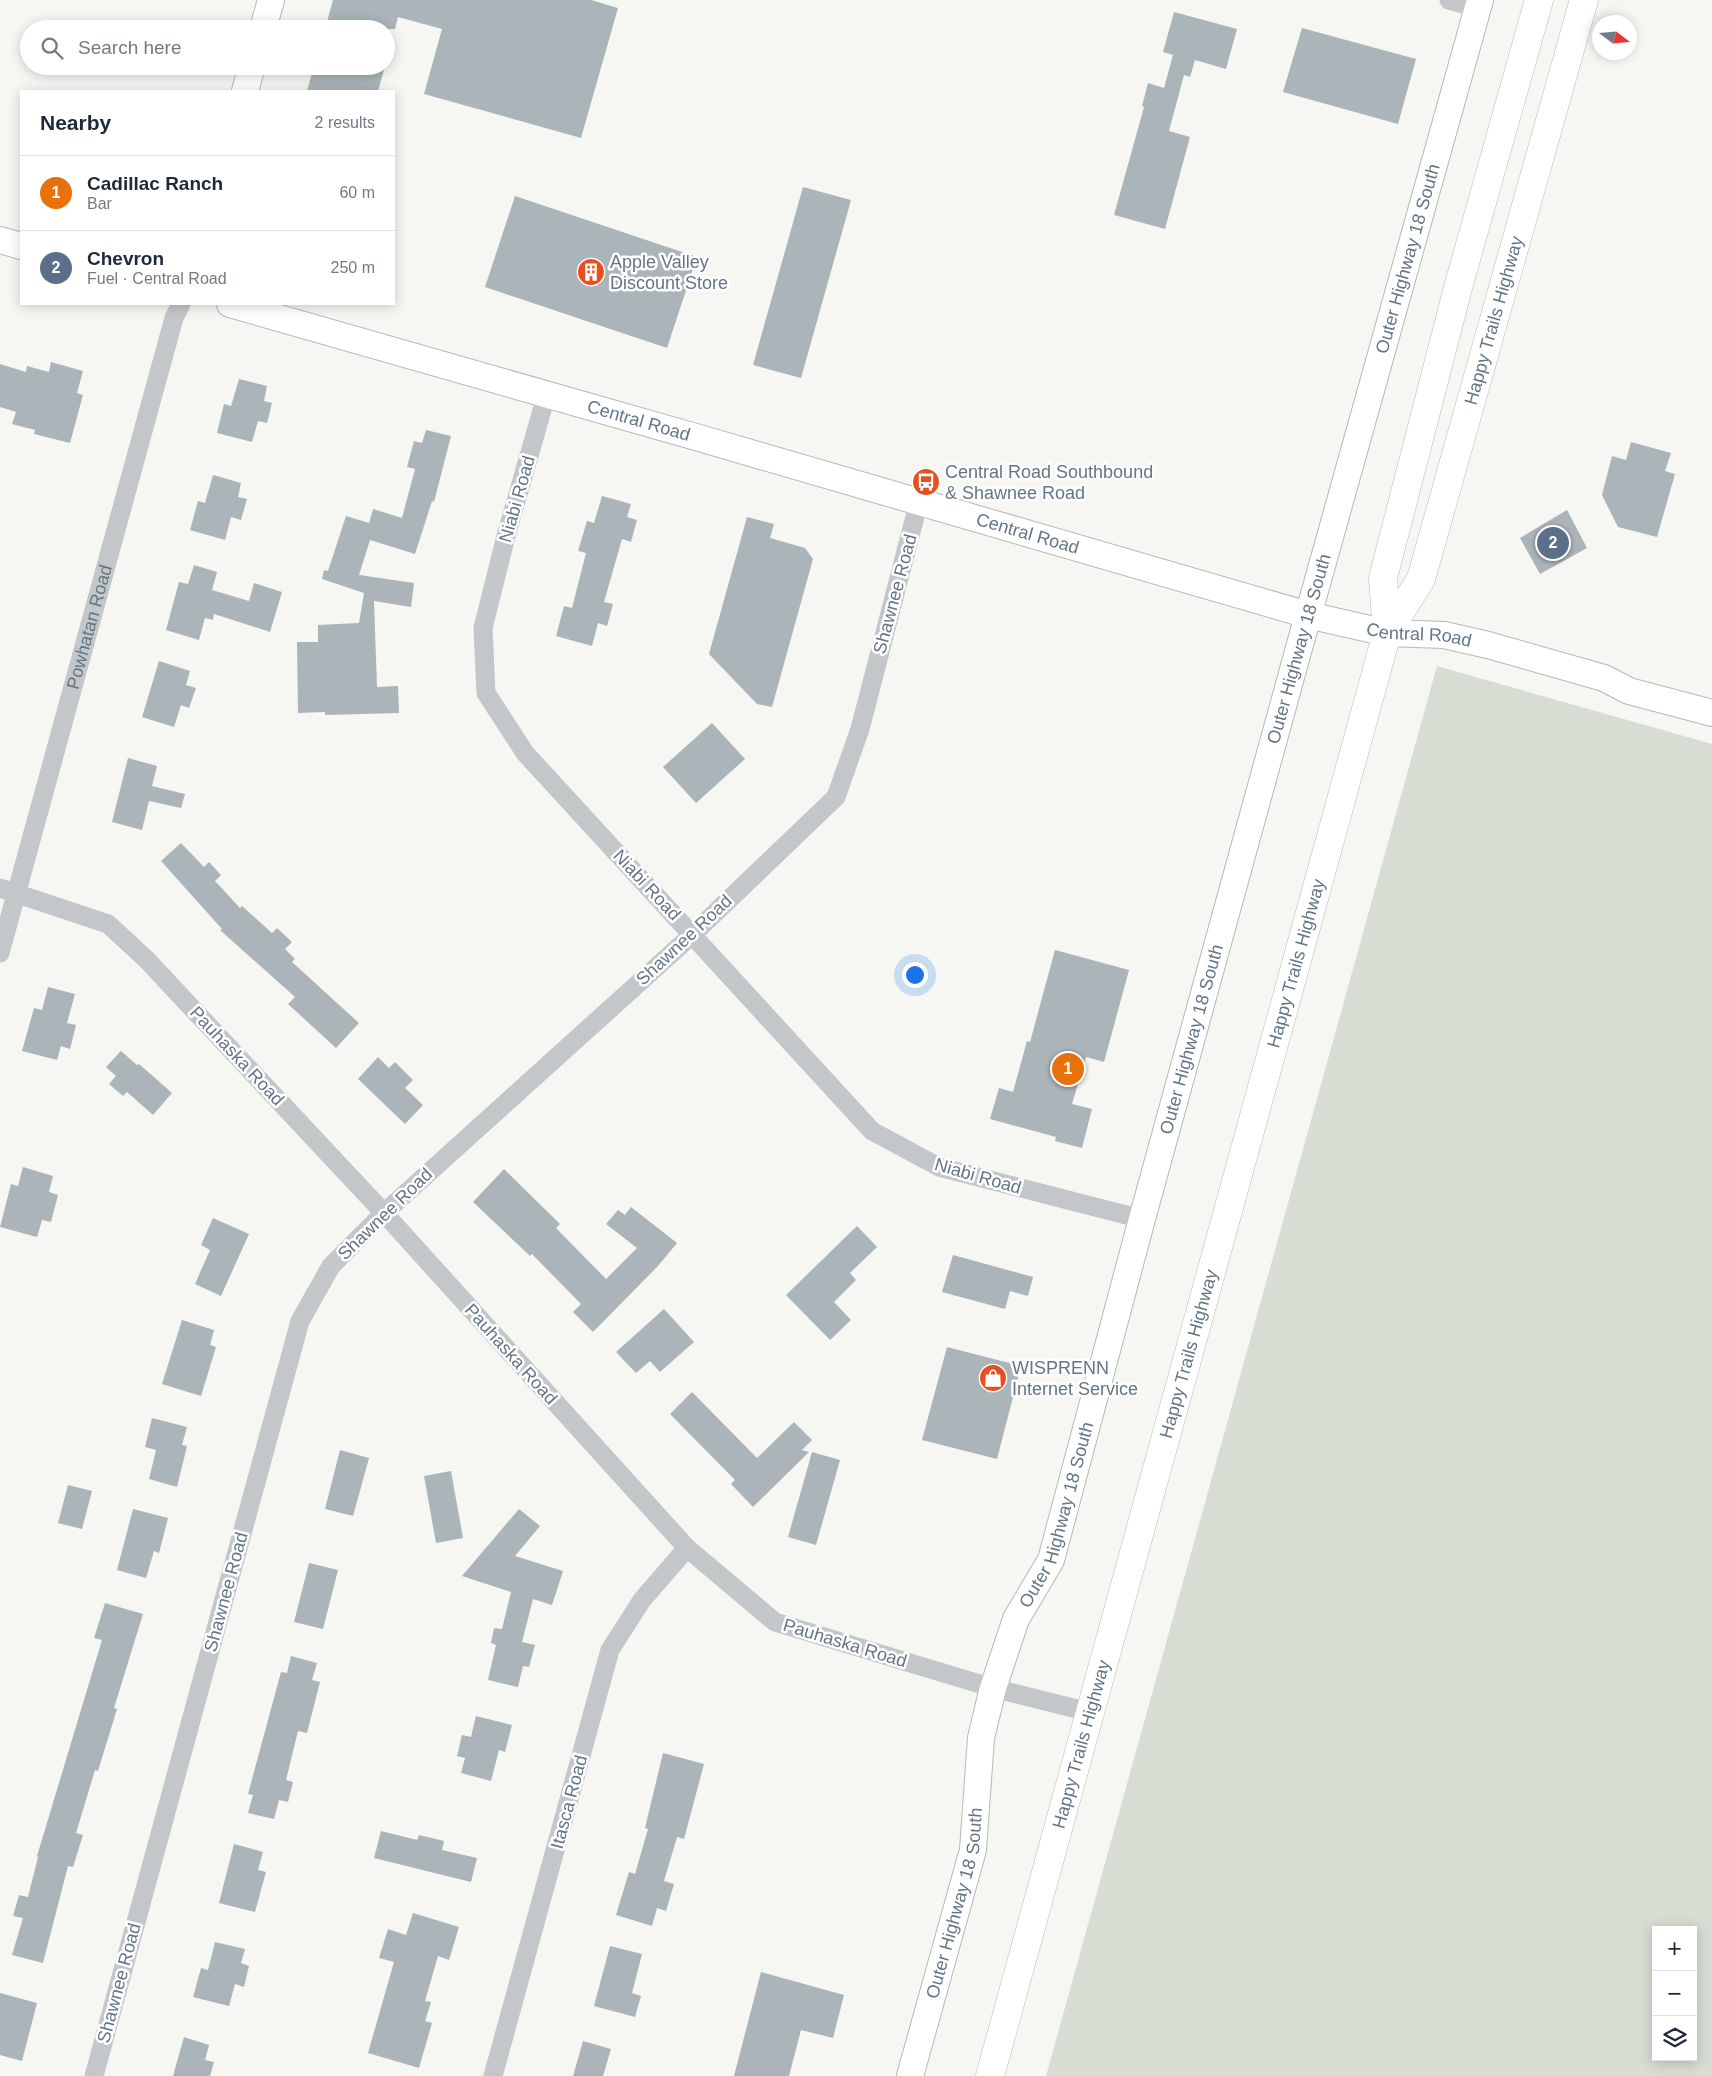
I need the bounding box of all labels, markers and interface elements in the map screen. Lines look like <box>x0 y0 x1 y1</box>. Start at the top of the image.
north arrow <box>1592 15 1637 60</box>
search box <box>20 20 395 75</box>
icon: search <box>38 34 66 62</box>
text: Search here <box>78 37 182 58</box>
text: Nearby <box>40 111 111 134</box>
text: 2 results <box>315 114 375 131</box>
street label: Outer Highway 18 South <box>1372 161 1444 356</box>
text: Cadillac Ranch <box>87 173 223 194</box>
text: 1 <box>52 184 60 201</box>
text: 60 m <box>339 184 375 201</box>
text: Bar <box>87 195 112 212</box>
street label: Happy Trails Highway <box>1461 234 1527 407</box>
text: Chevron <box>87 248 164 269</box>
place label: Apple Valley Discount Store <box>610 252 728 293</box>
building icon: Apple Valley Discount Store <box>576 257 606 287</box>
text: 2 <box>52 259 60 276</box>
text: 250 m <box>331 259 375 276</box>
text: Fuel · Central Road <box>87 270 227 287</box>
street label: Central Road <box>585 396 692 445</box>
street label: Niabi Road <box>495 453 539 545</box>
place label: Central Road Southbound & Shawnee Road <box>945 462 1153 503</box>
bus stop icon: Central Road Southbound & Shawnee Road <box>911 467 941 497</box>
street label: Central Road <box>974 509 1081 558</box>
pin: 2 <box>1537 524 1569 562</box>
street label: Shawnee Road <box>869 532 921 656</box>
street label: Outer Highway 18 South <box>1263 552 1335 746</box>
street label: Powhatan Road <box>63 563 116 691</box>
street label: Central Road <box>1364 619 1474 651</box>
street label: Niabi Road <box>609 846 685 924</box>
street label: Happy Trails Highway <box>1263 877 1329 1050</box>
street label: Shawnee Road <box>632 891 736 989</box>
street label: Outer Highway 18 South <box>1156 942 1227 1137</box>
your location <box>902 962 928 988</box>
street label: Pauhaska Road <box>186 1002 288 1110</box>
pin: 1 <box>1052 1050 1084 1088</box>
street label: Niabi Road <box>932 1154 1024 1198</box>
street label: Shawnee Road <box>334 1164 436 1264</box>
street label: Happy Trails Highway <box>1156 1267 1221 1440</box>
street label: Pauhaska Road <box>461 1300 561 1408</box>
place label: WISPRENN Internet Service <box>1012 1358 1138 1399</box>
shop icon: WISPRENN Internet Service <box>978 1363 1008 1393</box>
street label: Outer Highway 18 South <box>1015 1420 1097 1611</box>
street label: Shawnee Road <box>200 1530 252 1654</box>
street label: Pauhaska Road <box>781 1615 909 1671</box>
street label: Happy Trails Highway <box>1049 1658 1114 1831</box>
street label: Itasca Road <box>547 1753 591 1851</box>
street label: Outer Highway 18 South <box>922 1807 986 2001</box>
street label: Shawnee Road <box>93 1921 145 2045</box>
map controls <box>1652 1926 1697 2061</box>
button: + <box>1652 1926 1697 1971</box>
button: − <box>1652 1971 1697 2016</box>
button: layers <box>1652 2016 1697 2061</box>

